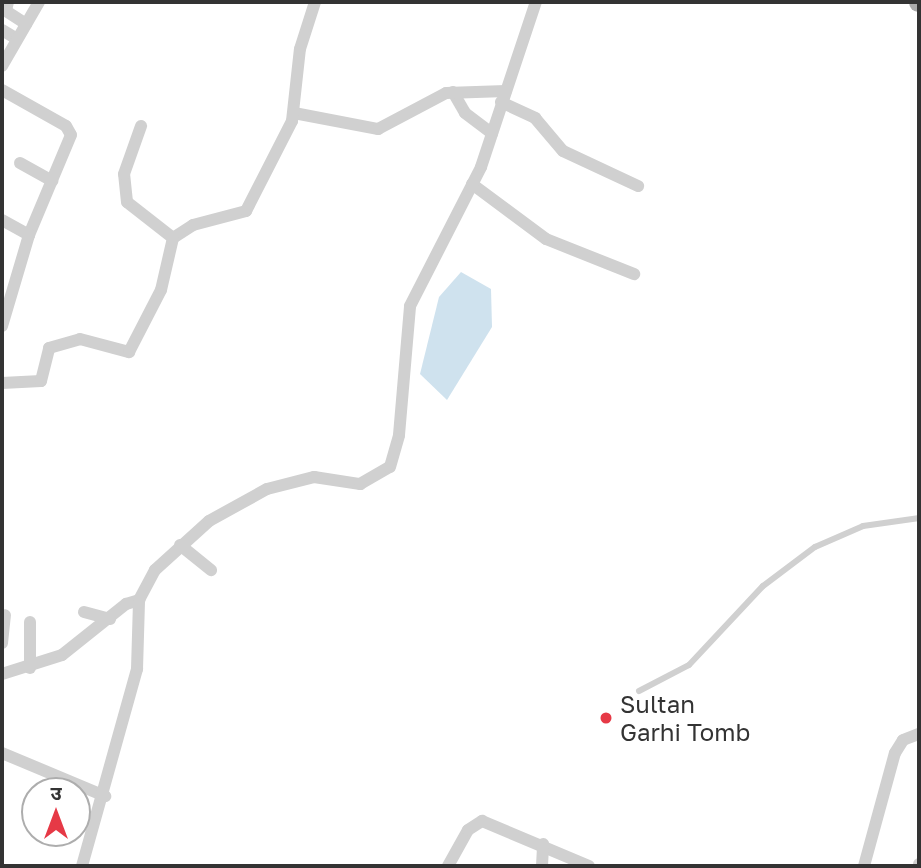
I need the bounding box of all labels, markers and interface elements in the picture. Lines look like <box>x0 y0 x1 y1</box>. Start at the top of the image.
place label: Sultan Garhi Tomb <box>620 690 750 746</box>
marker: Sultan Garhi Tomb <box>598 710 614 726</box>
north arrow <box>21 777 91 847</box>
text: उ <box>50 781 62 804</box>

